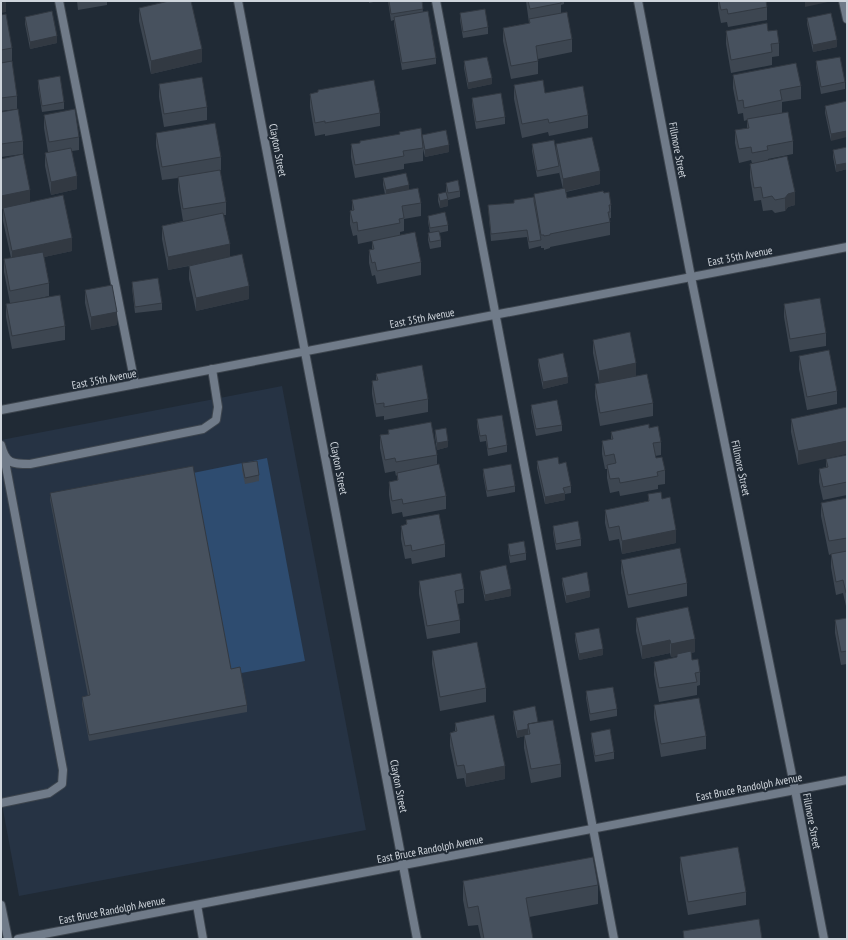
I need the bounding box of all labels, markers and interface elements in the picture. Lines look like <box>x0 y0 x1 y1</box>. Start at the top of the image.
street label: Fillmore Street <box>666 121 690 179</box>
street label: Clayton Street <box>266 122 290 178</box>
street label: East 35th Avenue <box>706 243 774 269</box>
street label: East 35th Avenue <box>388 305 456 331</box>
street label: East 35th Avenue <box>70 366 138 392</box>
street label: Fillmore Street <box>728 439 754 497</box>
street label: Clayton Street <box>327 440 351 496</box>
street label: Clayton Street <box>387 758 411 814</box>
street label: East Bruce Randolph Avenue <box>695 770 804 804</box>
street label: Fillmore Street <box>800 792 824 850</box>
street label: East Bruce Randolph Avenue <box>376 832 485 866</box>
street label: East Bruce Randolph Avenue <box>58 893 167 927</box>

